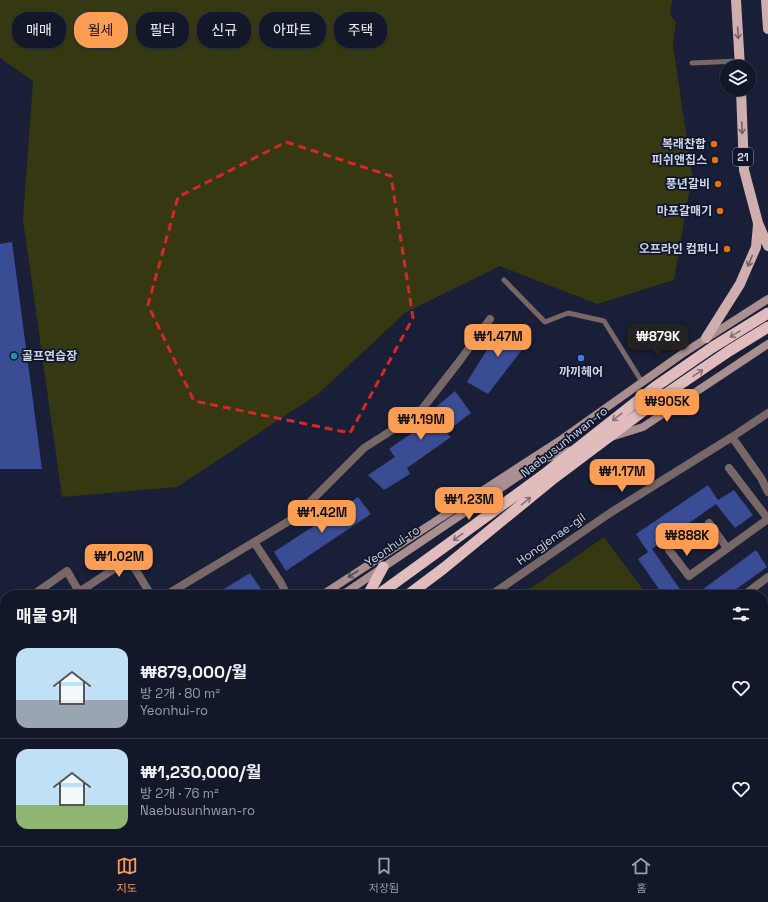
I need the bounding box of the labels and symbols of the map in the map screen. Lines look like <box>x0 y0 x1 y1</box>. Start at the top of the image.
one-way arrow <box>734 27 741 40</box>
one-way arrow <box>738 121 745 134</box>
place label: 복래찬합 <box>662 136 706 152</box>
marker: 복래찬합 <box>709 139 719 149</box>
road number: 21 <box>733 148 753 166</box>
place label: 피쉬앤칩스 <box>652 152 707 168</box>
marker: 피쉬앤칩스 <box>710 155 720 165</box>
place label: 풍년갈비 <box>666 176 710 192</box>
marker: 풍년갈비 <box>713 179 723 189</box>
place label: 마포갈매기 <box>657 203 712 219</box>
marker: 마포갈매기 <box>715 206 725 216</box>
place label: 오프라인 컴퍼니 <box>639 241 719 257</box>
marker: 오프라인 컴퍼니 <box>722 244 732 254</box>
one-way arrow <box>745 255 753 267</box>
pin: ₩1.47M <box>465 324 531 358</box>
pin: ₩879K <box>630 324 686 358</box>
one-way arrow <box>729 330 741 338</box>
place label: 골프연습장 <box>22 348 77 364</box>
marker: 골프연습장 <box>9 351 19 361</box>
marker: 까끼헤어 <box>576 353 586 363</box>
place label: 까끼헤어 <box>559 364 603 380</box>
one-way arrow <box>692 369 703 377</box>
pin: ₩905K <box>639 389 695 423</box>
street label: Naebusunhwan-ro <box>517 403 611 481</box>
pin: ₩1.19M <box>388 407 454 441</box>
one-way arrow <box>612 412 623 421</box>
pin: ₩1.17M <box>589 459 655 493</box>
pin: ₩1.23M <box>436 487 502 521</box>
one-way arrow <box>521 496 532 505</box>
pin: ₩1.42M <box>289 500 355 534</box>
street label: Hongjenae-gil <box>513 509 589 569</box>
street label: Yeonhui-ro <box>361 522 423 570</box>
pin: ₩888K <box>659 523 715 557</box>
one-way arrow <box>452 533 463 541</box>
pin: ₩1.02M <box>86 544 152 578</box>
one-way arrow <box>347 571 359 579</box>

